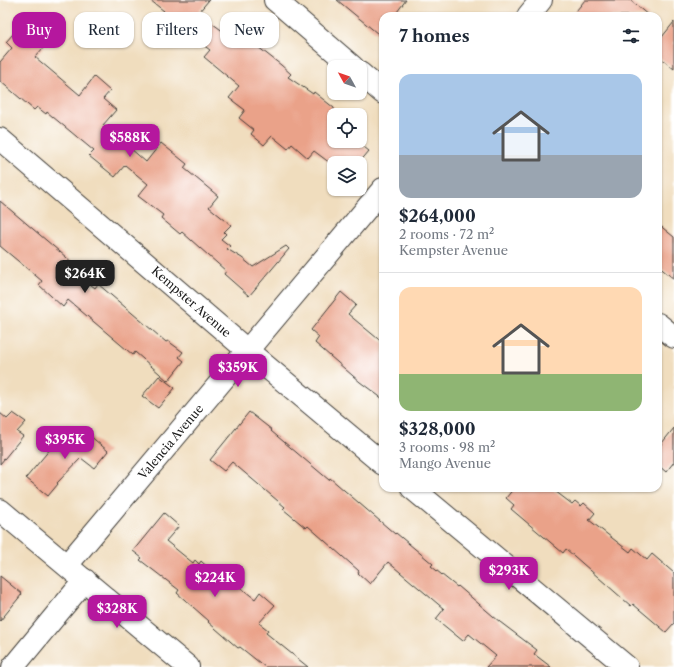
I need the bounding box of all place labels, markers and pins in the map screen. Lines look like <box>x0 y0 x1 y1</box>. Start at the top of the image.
pin: $588K <box>102 124 158 158</box>
pin: $264K <box>57 260 113 294</box>
pin: $359K <box>210 354 266 388</box>
pin: $395K <box>37 426 93 460</box>
pin: $293K <box>481 557 537 591</box>
pin: $224K <box>187 564 243 598</box>
pin: $328K <box>89 595 145 629</box>

